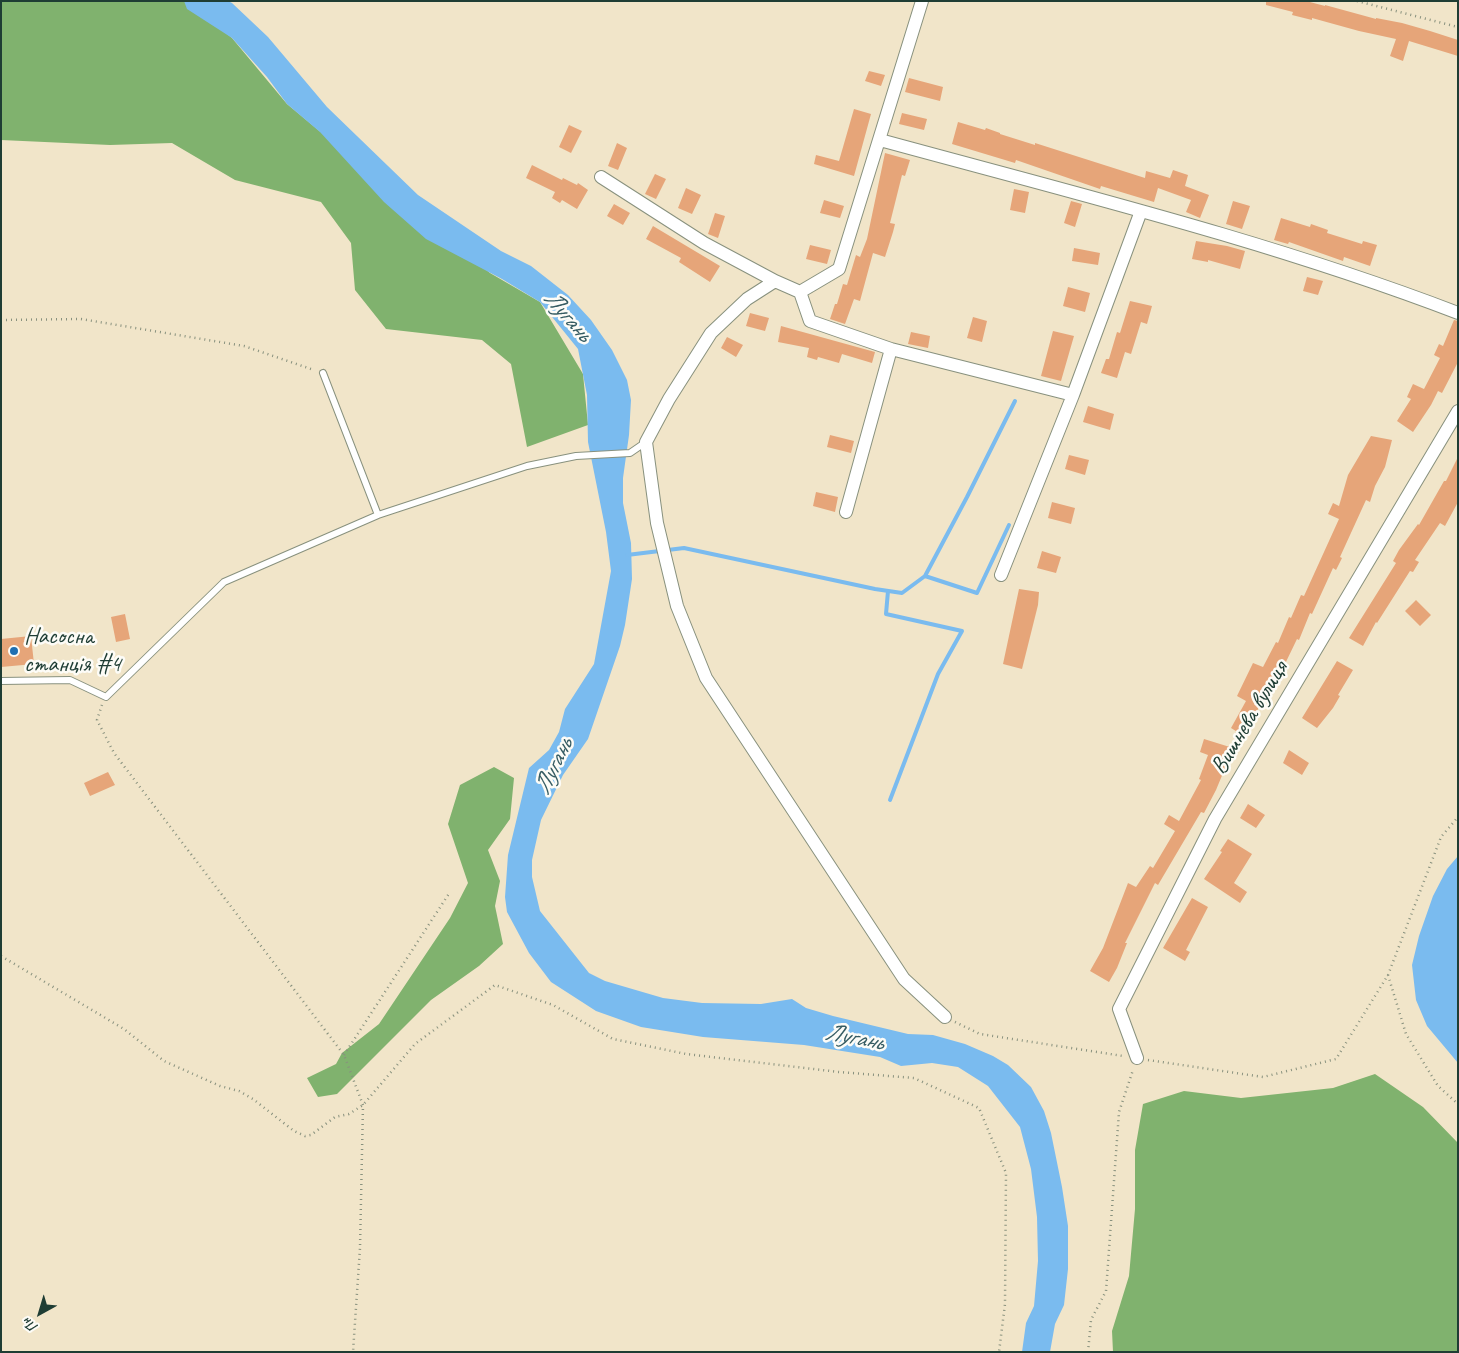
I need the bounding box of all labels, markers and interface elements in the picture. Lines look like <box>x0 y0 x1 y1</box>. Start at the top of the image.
water label: Лугань <box>537 284 597 348</box>
place label: Насосна станція #4 <box>24 623 121 679</box>
marker: Насосна станція #4 <box>8 645 20 657</box>
street label: Вишнева вулиця <box>1205 656 1295 780</box>
water label: Лугань <box>528 734 580 800</box>
water label: Лугань <box>822 1018 886 1058</box>
north arrow <box>15 1288 65 1338</box>
text: Пн <box>19 1314 41 1336</box>

